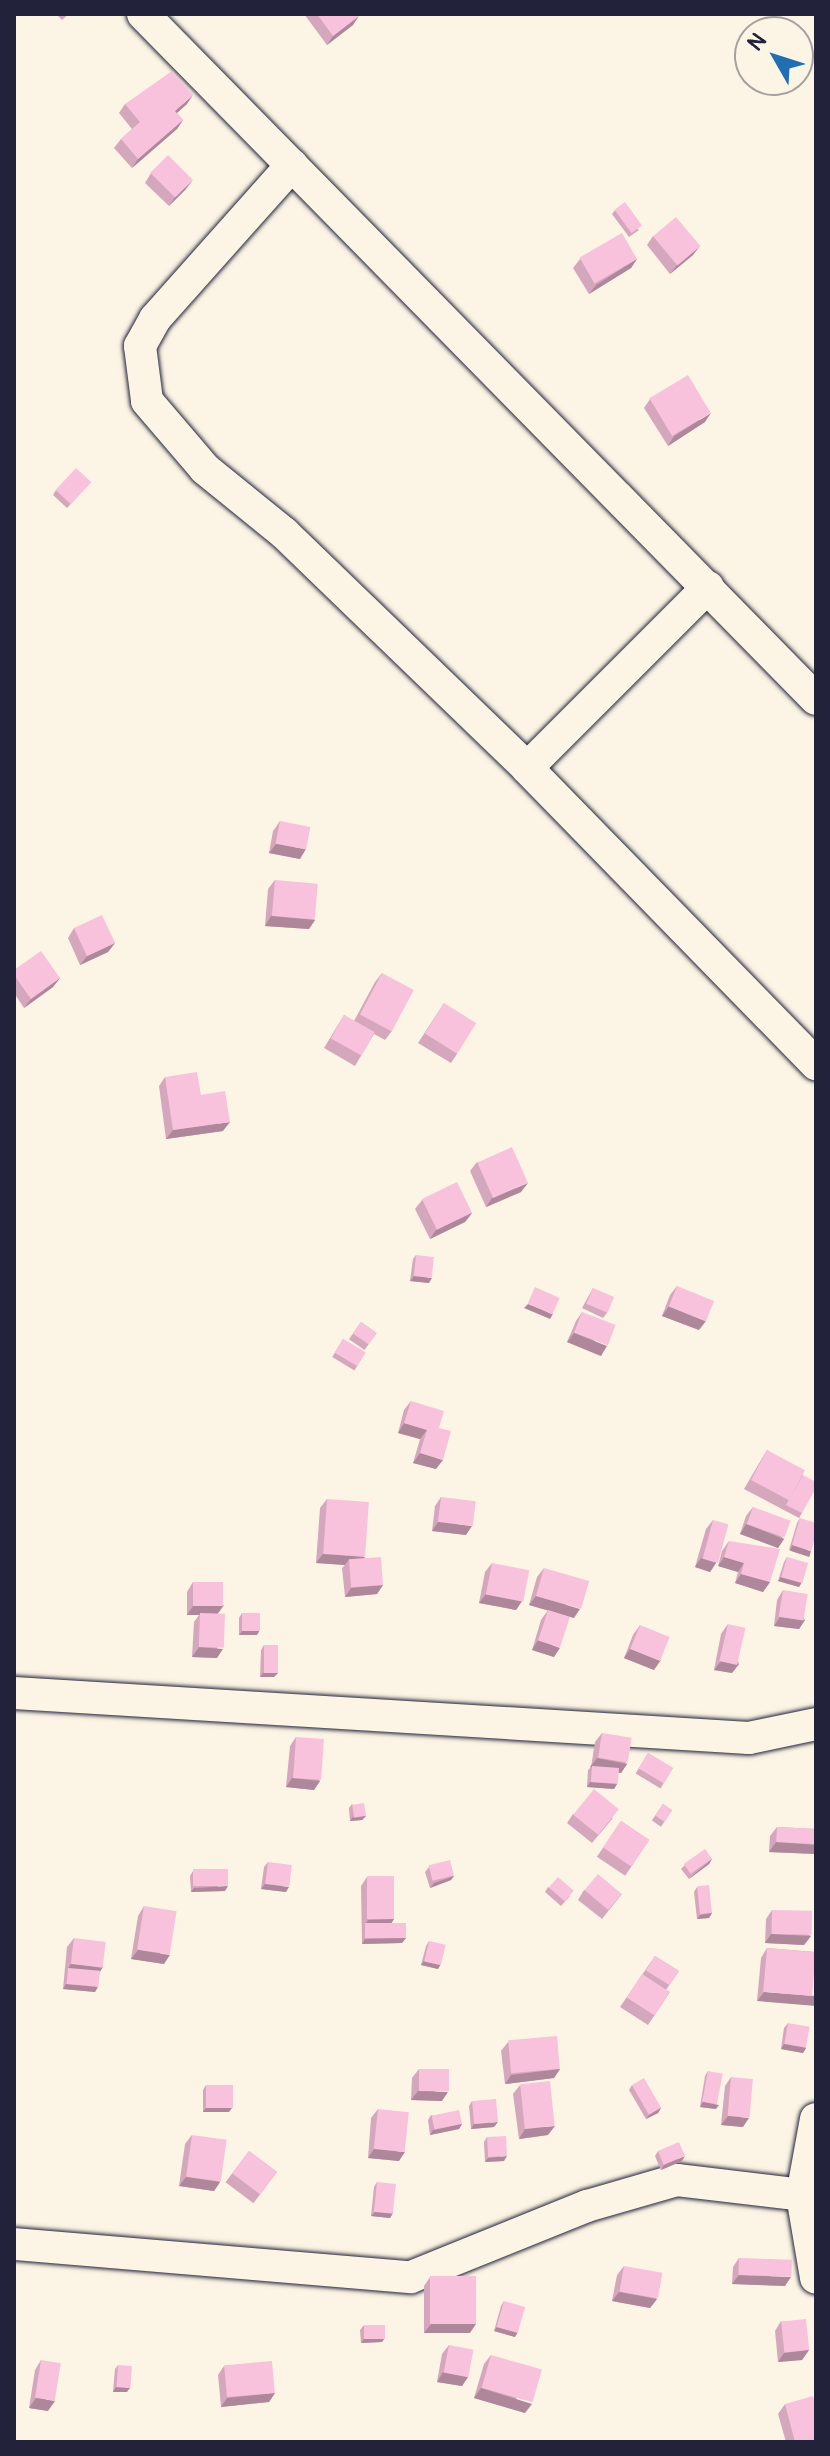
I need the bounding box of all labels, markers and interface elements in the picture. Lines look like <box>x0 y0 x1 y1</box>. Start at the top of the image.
north arrow <box>734 16 814 96</box>
text: N <box>741 28 772 57</box>

